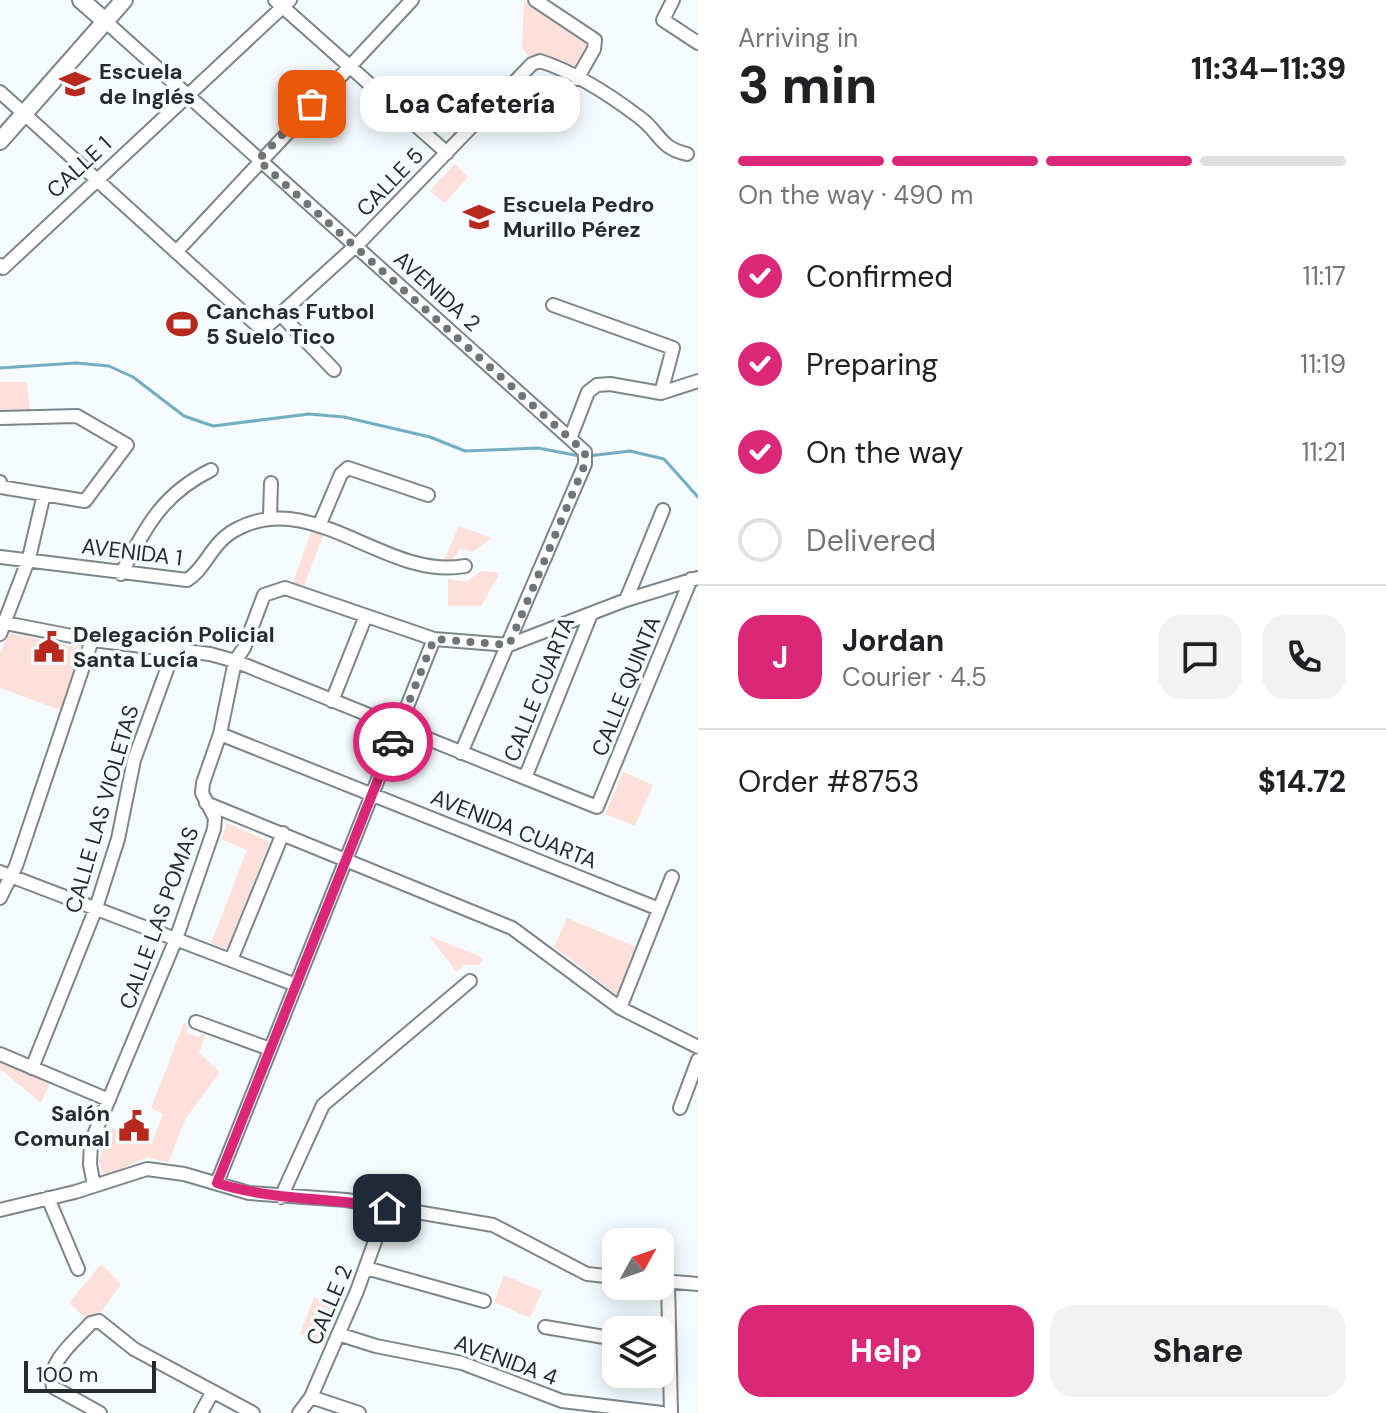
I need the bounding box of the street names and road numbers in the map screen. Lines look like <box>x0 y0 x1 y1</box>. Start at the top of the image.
street label: CALLE 1 <box>40 130 118 204</box>
street label: CALLE 5 <box>350 141 430 223</box>
street label: AVENIDA 2 <box>387 244 487 338</box>
street label: AVENIDA 1 <box>80 531 184 573</box>
street label: CALLE CUARTA <box>497 612 581 766</box>
street label: CALLE QUINTA <box>585 612 667 760</box>
street label: CALLE LAS VIOLETAS <box>58 702 146 916</box>
street label: AVENIDA CUARTA <box>427 782 601 876</box>
street label: CALLE LAS POMAS <box>113 823 205 1013</box>
street label: CALLE 2 <box>299 1261 359 1349</box>
street label: AVENIDA 4 <box>450 1328 562 1392</box>

